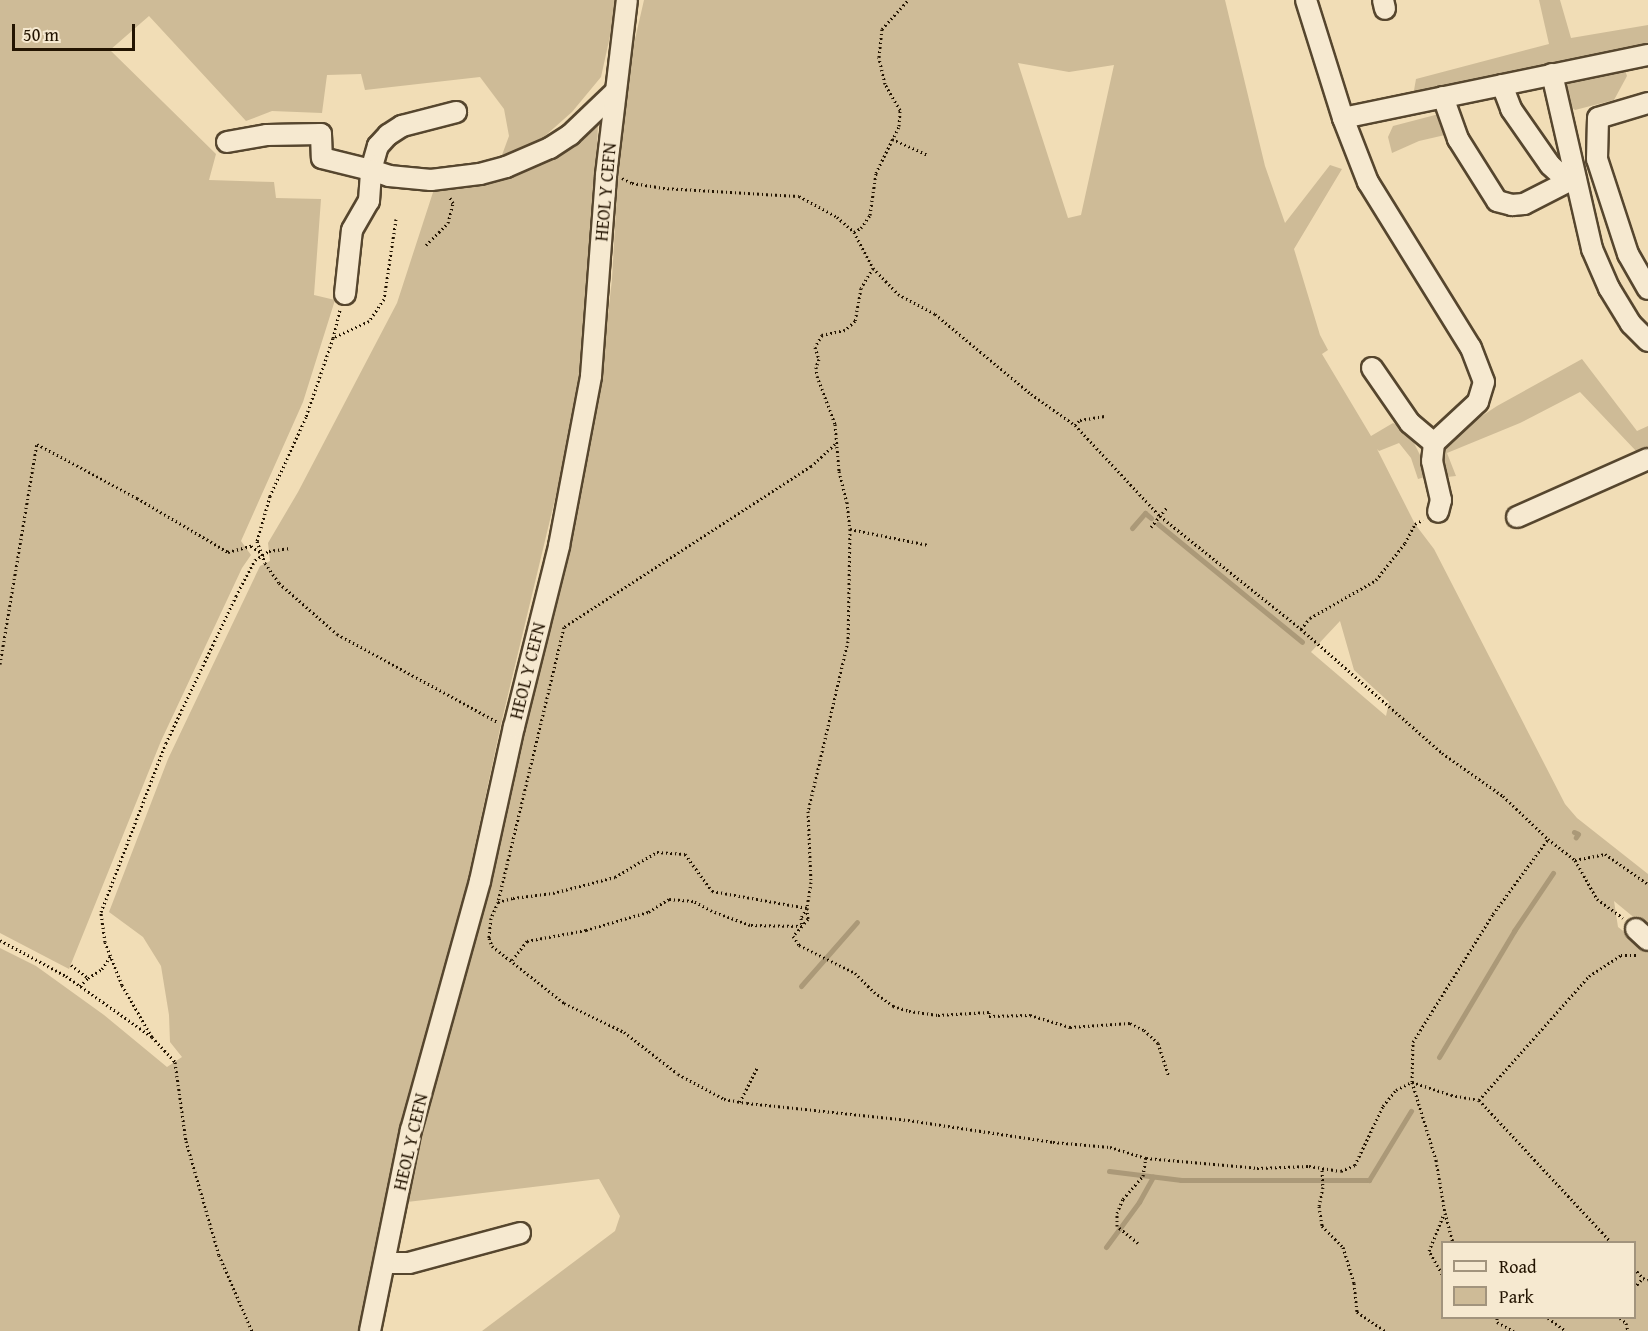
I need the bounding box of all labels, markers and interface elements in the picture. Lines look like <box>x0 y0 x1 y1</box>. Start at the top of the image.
scale bar <box>15 12 138 50</box>
text: 50 m <box>23 21 59 48</box>
street label: HEOL Y CEFN <box>591 142 621 242</box>
street label: HEOL Y CEFN <box>506 620 550 722</box>
street label: HEOL Y CEFN <box>389 1091 433 1193</box>
legend <box>1441 1241 1636 1319</box>
text: Road <box>1499 1253 1537 1280</box>
text: Park <box>1499 1283 1534 1310</box>

